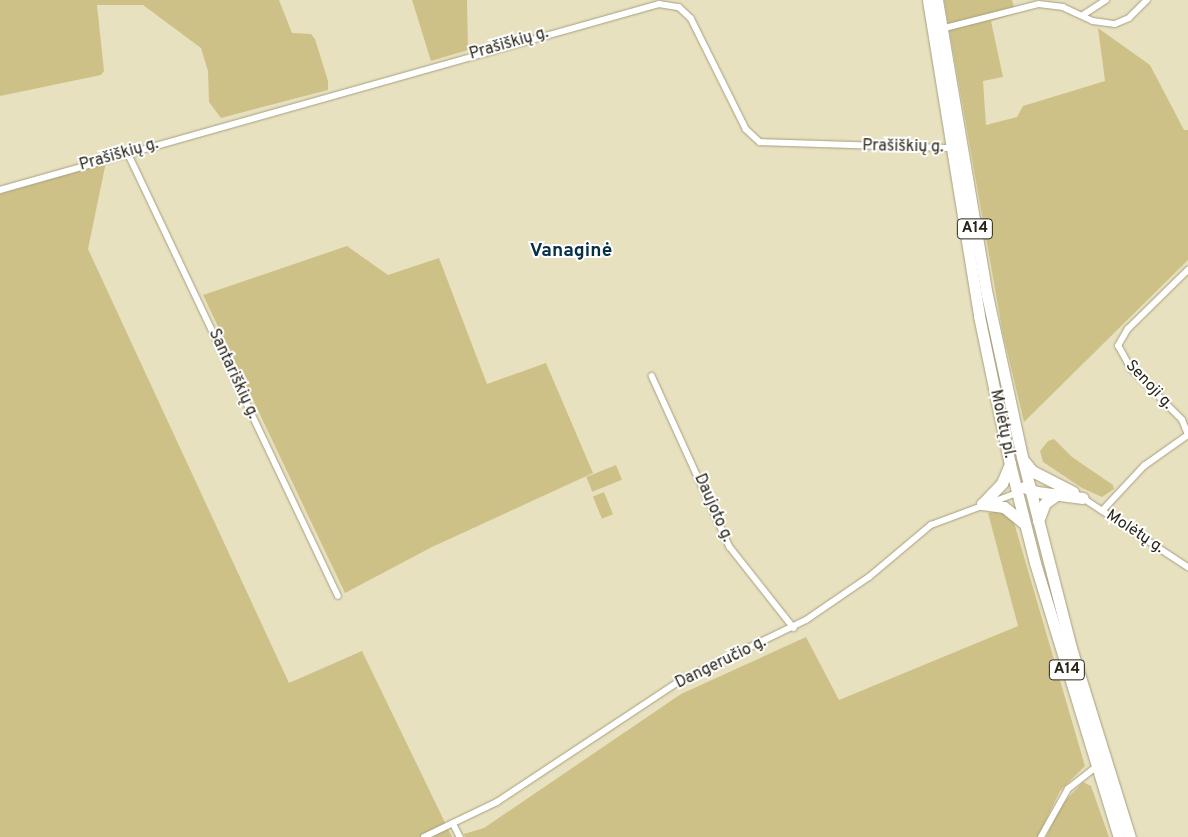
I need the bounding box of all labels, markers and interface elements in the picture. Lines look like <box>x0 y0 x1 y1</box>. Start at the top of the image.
street label: Prašiškių g. <box>467 24 551 64</box>
street label: Prašiškių g. <box>77 135 161 175</box>
street label: Prašiškių g. <box>862 137 944 157</box>
road number: A14 <box>956 216 994 242</box>
district label: Vanaginė <box>530 241 612 263</box>
street label: Santariškių g. <box>204 326 262 422</box>
street label: Senoji g. <box>1121 357 1177 413</box>
street label: Molėtų pl. <box>985 388 1019 460</box>
street label: Daujoto g. <box>689 471 737 545</box>
street label: Molėtų g. <box>1102 506 1168 558</box>
street label: Dangeručio g. <box>672 633 770 693</box>
road number: A14 <box>1048 658 1086 682</box>

